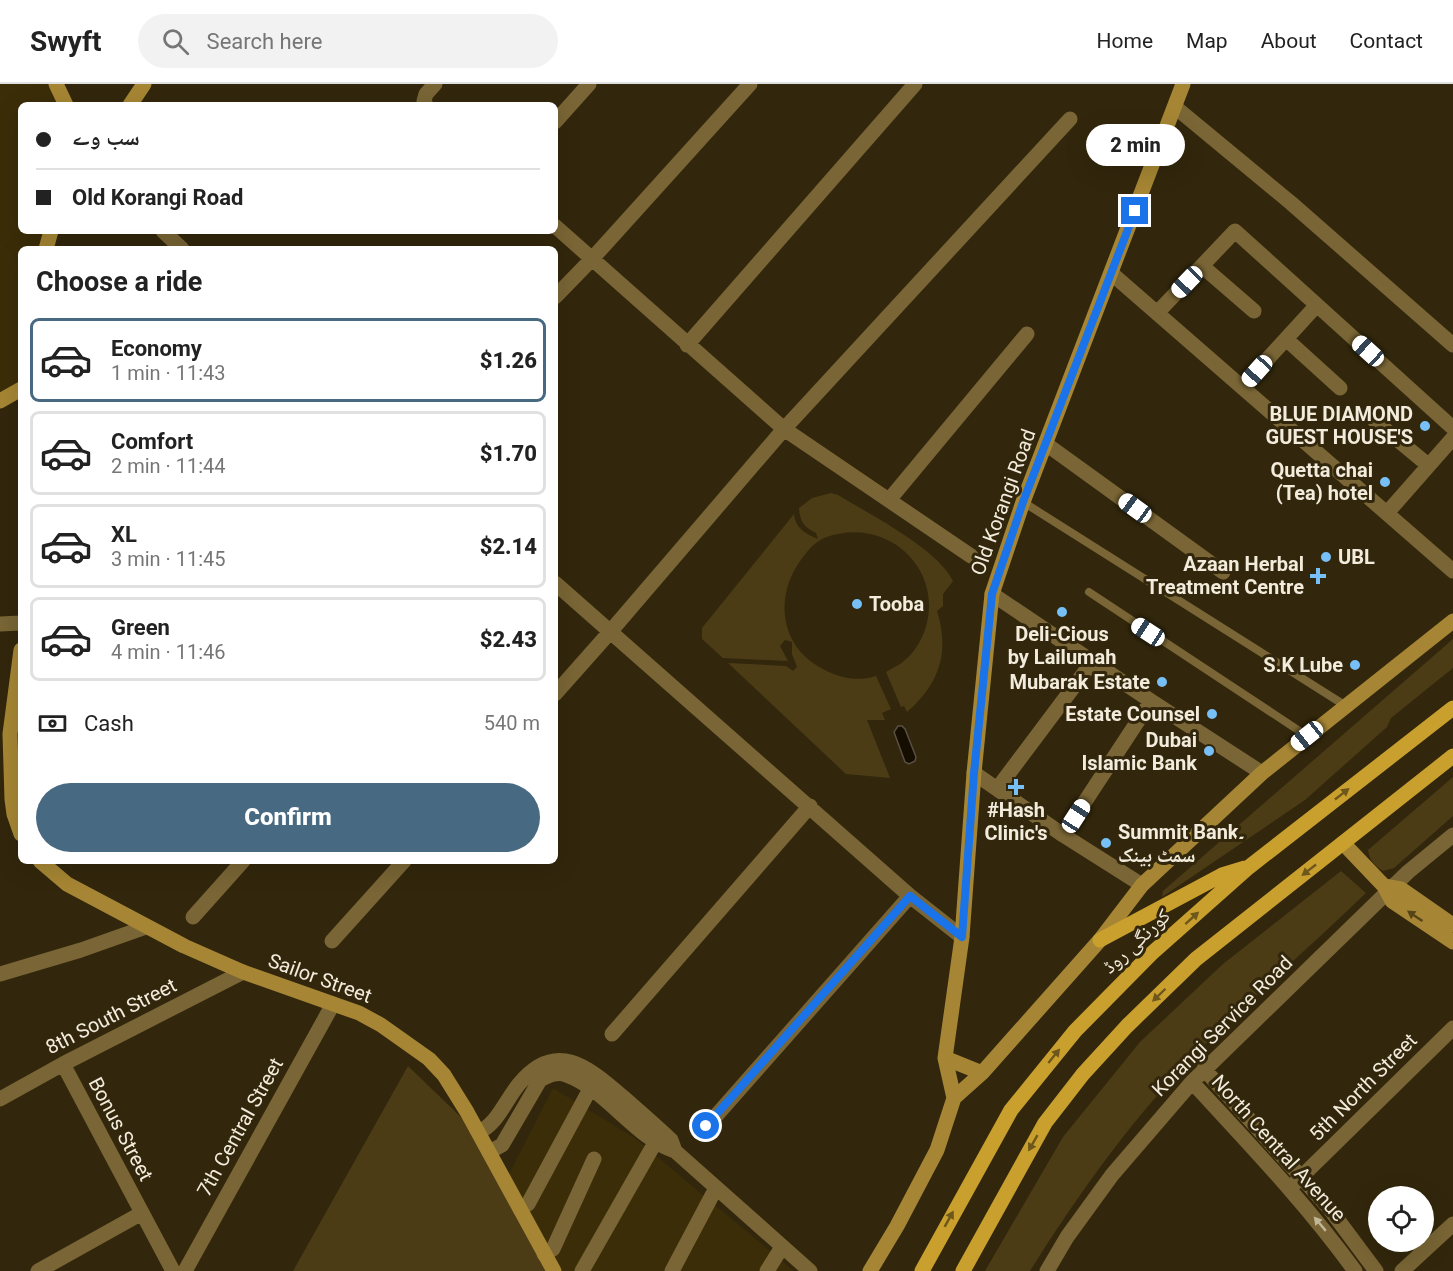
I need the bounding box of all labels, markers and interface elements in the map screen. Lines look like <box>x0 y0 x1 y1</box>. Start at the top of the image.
search box <box>138 14 558 68</box>
text: Swyft <box>30 25 102 58</box>
icon: search <box>159 25 192 58</box>
text: Search here <box>207 29 322 54</box>
text: Home <box>1097 29 1153 53</box>
text: Map <box>1186 29 1228 53</box>
text: About <box>1261 29 1317 53</box>
text: Contact <box>1350 29 1423 53</box>
callout: 2 min <box>1086 124 1184 166</box>
text: سب وے <box>72 125 140 150</box>
text: 2 min <box>1110 133 1161 157</box>
text: Old Korangi Road <box>72 185 243 210</box>
route end <box>1121 197 1148 224</box>
car <box>1168 263 1206 301</box>
text: Choose a ride <box>36 266 202 298</box>
car <box>1349 332 1387 370</box>
icon: car <box>39 333 93 387</box>
text: Economy <box>111 336 202 361</box>
text: $1.26 <box>480 348 537 373</box>
car <box>1238 352 1276 390</box>
text: 1 min · 11:43 <box>111 361 226 385</box>
place label: BLUE DIAMOND GUEST HOUSE'S <box>1266 402 1413 449</box>
marker: BLUE DIAMOND GUEST HOUSE'S <box>1418 419 1432 433</box>
icon: car <box>39 426 93 480</box>
street label: Old Korangi Road <box>965 426 1041 578</box>
text: Comfort <box>111 429 193 454</box>
text: $1.70 <box>480 441 537 466</box>
text: 2 min · 11:44 <box>111 454 226 478</box>
place label: Quetta chai (Tea) hotel <box>1270 458 1373 505</box>
marker: Quetta chai (Tea) hotel <box>1378 475 1392 489</box>
car <box>1115 490 1155 526</box>
icon: car <box>39 519 93 573</box>
text: XL <box>111 522 137 547</box>
text: $2.14 <box>480 534 537 559</box>
place label: UBL <box>1338 545 1375 569</box>
text: 3 min · 11:45 <box>111 547 226 571</box>
marker: UBL <box>1319 550 1333 564</box>
place label: Azaan Herbal Treatment Centre <box>1146 552 1304 599</box>
marker: Azaan Herbal Treatment Centre <box>1309 567 1327 585</box>
place label: Tooba <box>869 592 925 616</box>
marker: Tooba <box>850 597 864 611</box>
marker: Deli-Cious by Lailumah <box>1055 605 1069 619</box>
icon: car <box>39 612 93 666</box>
text: Green <box>111 615 170 640</box>
car <box>1128 615 1168 649</box>
place label: Deli-Cious by Lailumah <box>1008 622 1116 669</box>
text: $2.43 <box>480 627 537 652</box>
text: 4 min · 11:46 <box>111 640 226 664</box>
place label: S.K Lube <box>1263 653 1343 677</box>
marker: S.K Lube <box>1348 658 1362 672</box>
place label: Mubarak Estate <box>1009 670 1150 694</box>
marker: Mubarak Estate <box>1155 675 1169 689</box>
place label: Estate Counsel <box>1065 702 1200 726</box>
icon: cash <box>36 707 69 740</box>
marker: Estate Counsel <box>1205 707 1219 721</box>
text: Cash <box>84 711 134 736</box>
text: 540 m <box>484 711 540 735</box>
car <box>1287 718 1327 754</box>
place label: Dubai Islamic Bank <box>1082 728 1197 775</box>
marker: Dubai Islamic Bank <box>1202 744 1216 758</box>
marker: #Hash Clinic's <box>1007 778 1025 796</box>
button: Confirm <box>36 783 540 852</box>
one-way arrow <box>1335 789 1350 801</box>
car <box>1059 796 1093 836</box>
place label: #Hash Clinic's <box>984 798 1048 845</box>
place label: Summit Bank۔ سمٹ بینک <box>1118 820 1245 867</box>
marker: Summit Bank۔ سمٹ بینک <box>1099 836 1113 850</box>
one-way arrow <box>1301 864 1316 876</box>
street label: کورنگی روڈ <box>1097 904 1175 978</box>
one-way arrow <box>1407 911 1424 922</box>
one-way arrow <box>1184 912 1199 925</box>
street label: Sailor Street <box>265 948 375 1008</box>
street label: Korangi Service Road <box>1147 951 1297 1101</box>
street label: 8th South Street <box>42 973 180 1059</box>
one-way arrow <box>1153 988 1167 1002</box>
street label: 5th North Street <box>1304 1028 1422 1146</box>
one-way arrow <box>1048 1048 1061 1064</box>
street label: 7th Central Street <box>192 1053 288 1201</box>
street label: North Central Avenue <box>1207 1070 1351 1226</box>
street label: Bonus Street <box>84 1073 158 1185</box>
route start <box>692 1112 719 1139</box>
one-way arrow <box>1028 1135 1039 1151</box>
map controls <box>1368 1186 1434 1252</box>
button: locate <box>1368 1186 1434 1252</box>
one-way arrow <box>944 1210 954 1227</box>
one-way arrow <box>1314 1217 1327 1232</box>

